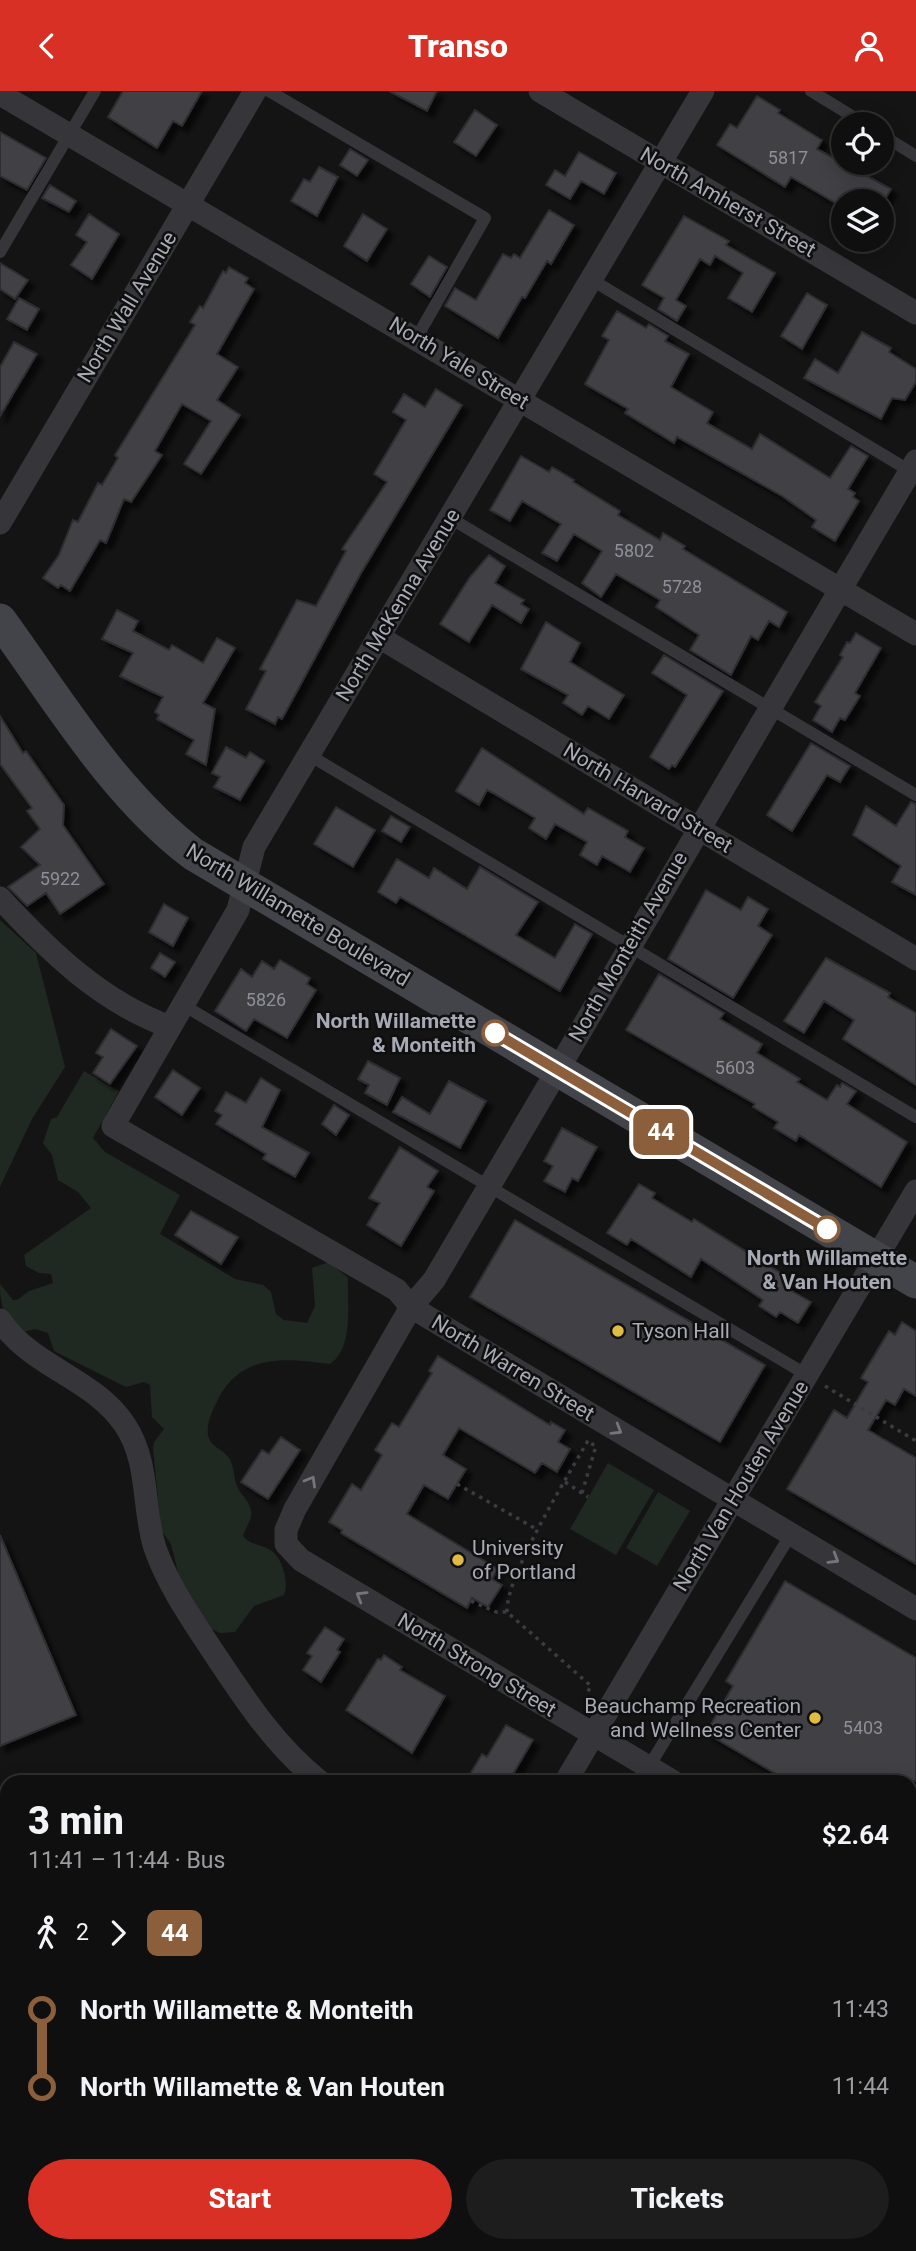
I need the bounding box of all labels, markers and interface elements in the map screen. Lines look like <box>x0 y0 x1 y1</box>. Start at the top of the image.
icon: back <box>28 27 66 65</box>
text: Transo <box>408 27 508 65</box>
icon: person <box>850 27 888 65</box>
map controls <box>831 112 894 252</box>
button: locate <box>831 112 894 175</box>
street label: North Amherst Street <box>636 142 820 262</box>
house number: 5817 <box>768 147 808 168</box>
button: layers <box>831 189 894 252</box>
street label: North Wall Avenue <box>72 227 182 387</box>
street label: North Yale Street <box>385 312 533 414</box>
street label: North McKenna Avenue <box>331 504 465 706</box>
house number: 5802 <box>614 540 654 561</box>
house number: 5728 <box>662 576 702 597</box>
street label: North Harvard Street <box>559 738 737 858</box>
street label: North Willamette Boulevard <box>182 839 414 991</box>
street label: North Monteith Avenue <box>564 848 692 1046</box>
house number: 5922 <box>40 868 80 889</box>
house number: 5826 <box>246 989 286 1010</box>
place label: North Willamette & Monteith <box>316 1009 476 1057</box>
marker: North Willamette & Monteith <box>482 1020 508 1046</box>
house number: 5603 <box>715 1057 755 1078</box>
line badge: 44 <box>630 1109 692 1155</box>
text: 44 <box>647 1118 675 1146</box>
marker: North Willamette & Van Houten <box>814 1216 840 1242</box>
place label: North Willamette & Van Houten <box>747 1246 907 1294</box>
street label: North Warren Street <box>427 1310 599 1426</box>
place label: Tyson Hall <box>632 1319 730 1343</box>
marker: Tyson Hall <box>610 1323 626 1339</box>
street label: North Van Houten Avenue <box>669 1376 813 1596</box>
one-way arrow <box>610 1422 623 1435</box>
one-way arrow <box>302 1476 315 1489</box>
place label: University of Portland <box>472 1536 576 1584</box>
one-way arrow <box>826 1551 839 1564</box>
marker: University of Portland <box>450 1552 466 1568</box>
one-way arrow <box>355 1591 368 1604</box>
street label: North Strong Street <box>393 1608 561 1722</box>
place label: Beauchamp Recreation and Wellness Center <box>584 1694 801 1742</box>
marker: Beauchamp Recreation and Wellness Center <box>807 1710 823 1726</box>
house number: 5403 <box>843 1717 883 1738</box>
text: 3 min <box>28 1799 124 1843</box>
text: $2.64 <box>822 1820 889 1850</box>
text: 11:41 – 11:44 · Bus <box>28 1847 225 1874</box>
icon: walk <box>28 1914 66 1952</box>
icon: forward <box>99 1914 137 1952</box>
text: 2 <box>76 1919 89 1946</box>
text: 44 <box>161 1919 188 1947</box>
text: North Willamette & Monteith <box>80 1995 414 2025</box>
text: 11:43 <box>832 1996 889 2023</box>
text: North Willamette & Van Houten <box>80 2072 445 2102</box>
text: 11:44 <box>832 2073 889 2100</box>
button: Start <box>28 2159 452 2239</box>
button: Tickets <box>466 2159 889 2239</box>

